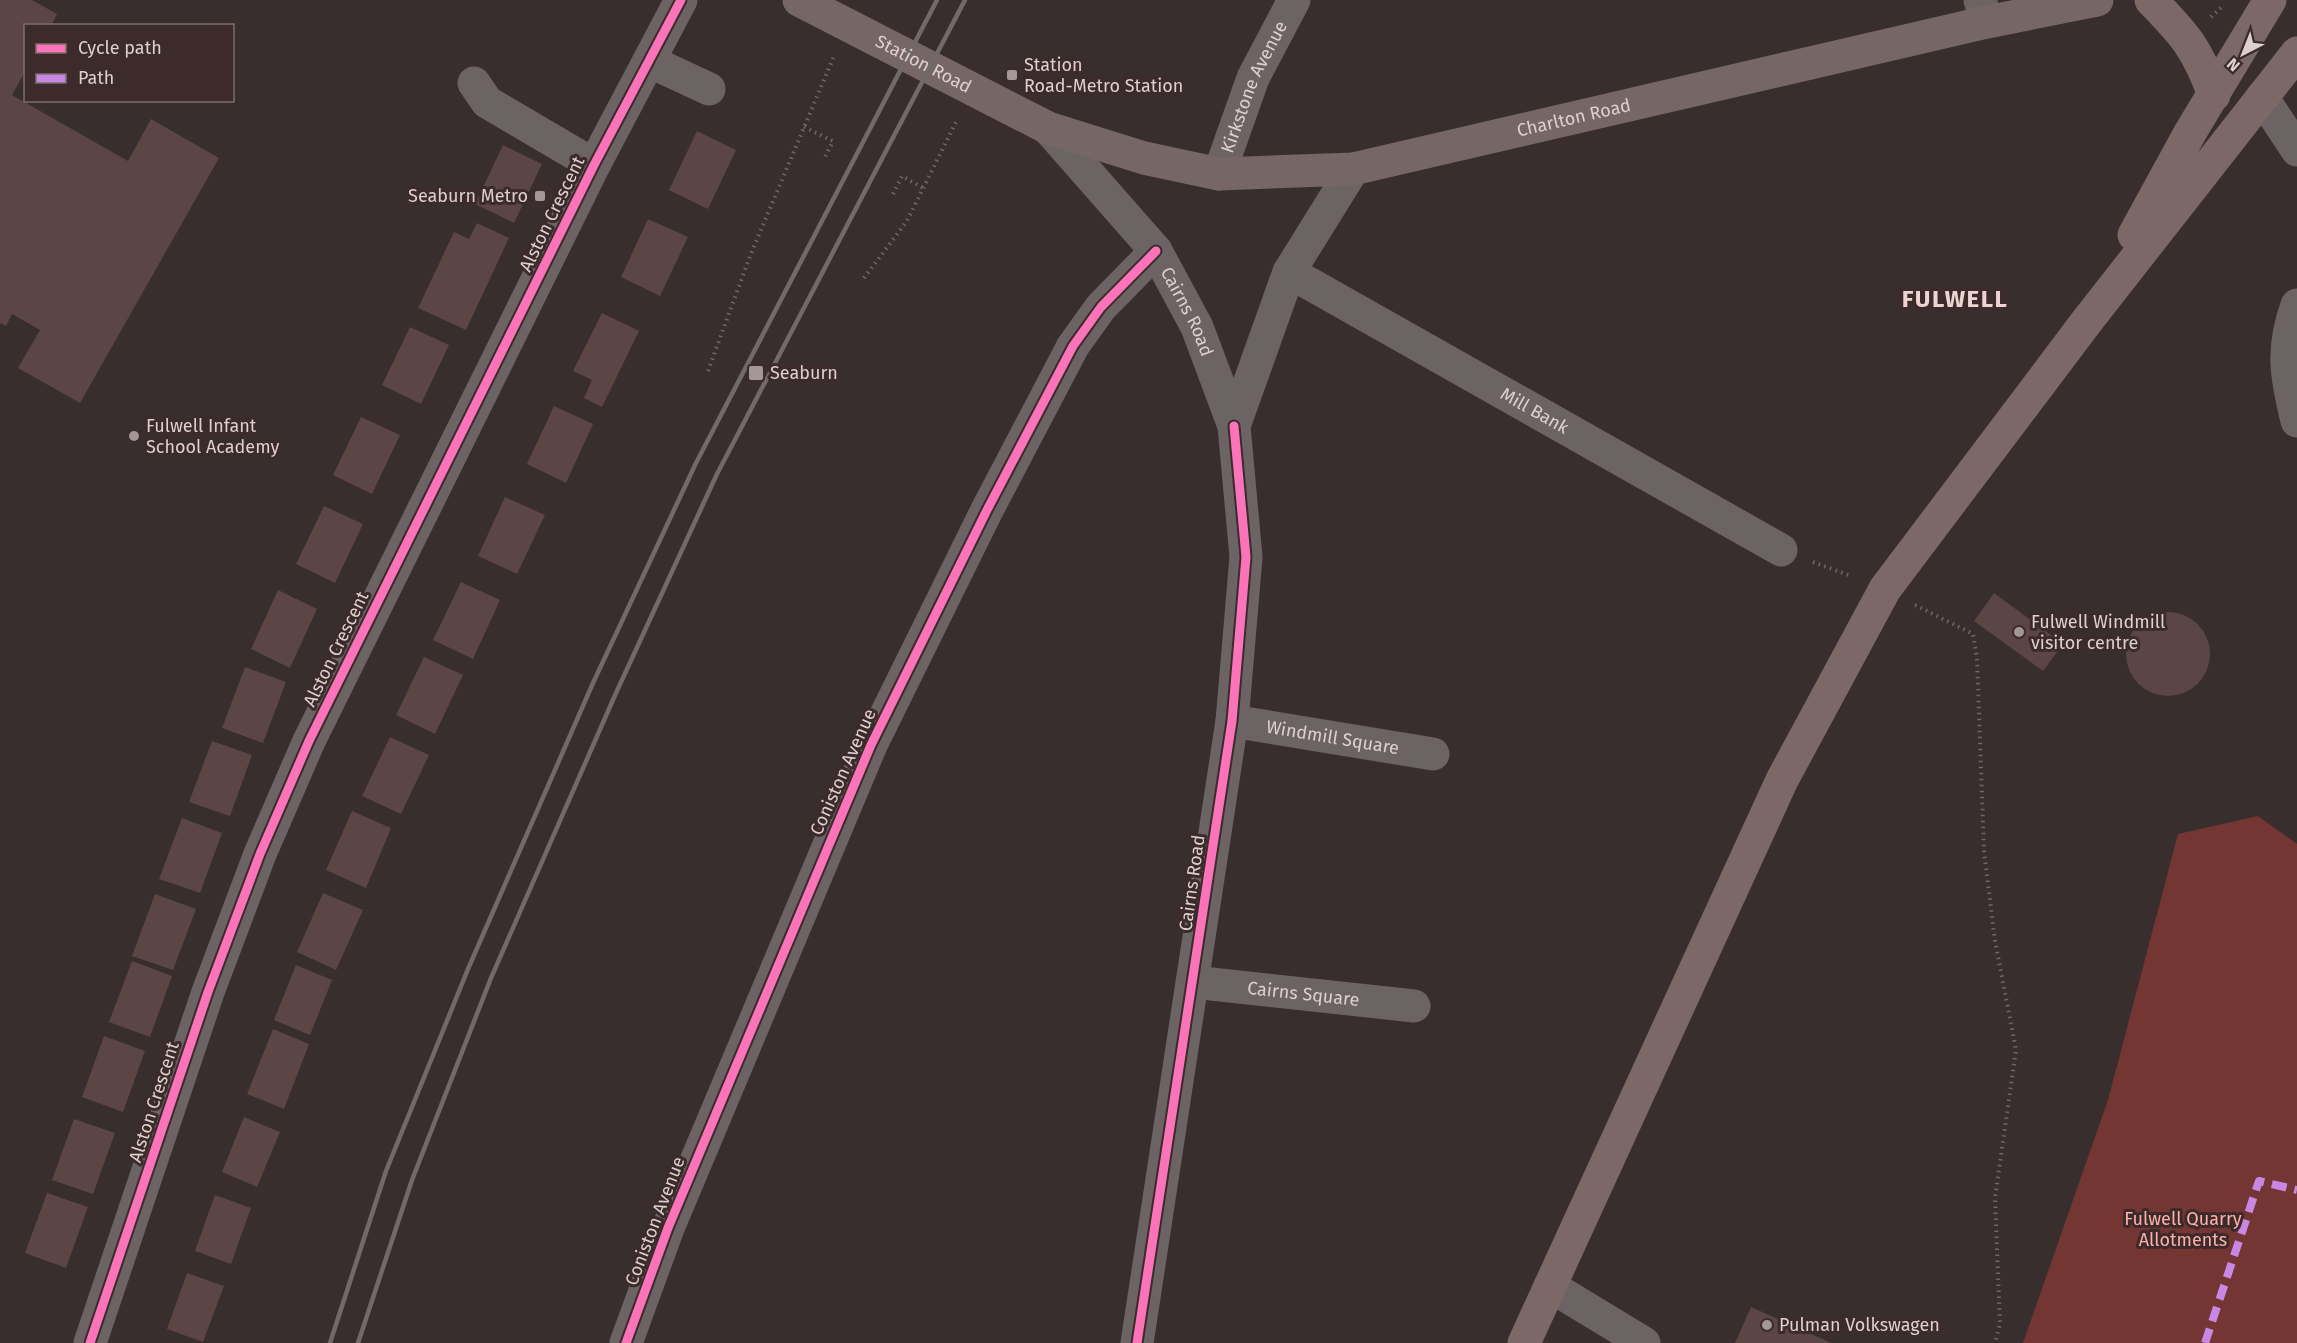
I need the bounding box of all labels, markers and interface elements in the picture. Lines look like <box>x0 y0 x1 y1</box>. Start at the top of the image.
street label: Kirkstone Avenue <box>1216 17 1292 156</box>
legend <box>24 24 234 102</box>
north arrow <box>2213 24 2273 84</box>
street label: Station Road <box>872 30 975 98</box>
text: Cycle path <box>78 37 162 59</box>
place label: Station Road-Metro Station <box>1024 54 1183 97</box>
text: N <box>2223 54 2244 75</box>
text: Path <box>78 67 114 89</box>
marker: Station Road-Metro Station <box>1005 68 1019 82</box>
street label: Charlton Road <box>1515 94 1633 142</box>
street label: Alston Crescent <box>515 152 590 275</box>
place label: Seaburn Metro <box>408 185 528 207</box>
marker: Seaburn Metro <box>533 189 547 203</box>
street label: Cairns Road <box>1156 263 1218 359</box>
district label: FULWELL <box>1902 285 2008 313</box>
place label: Seaburn <box>770 362 838 384</box>
marker: Seaburn <box>747 364 765 382</box>
street label: Mill Bank <box>1496 383 1573 439</box>
place label: Fulwell Infant School Academy <box>146 415 279 458</box>
marker: Fulwell Infant School Academy <box>127 429 141 443</box>
street label: Alston Crescent <box>299 587 374 710</box>
place label: Fulwell Windmill visitor centre <box>2031 611 2165 654</box>
marker: Fulwell Windmill visitor centre <box>2012 625 2026 639</box>
street label: Coniston Avenue <box>805 705 881 839</box>
street label: Windmill Square <box>1265 716 1401 759</box>
street label: Cairns Road <box>1174 833 1210 933</box>
street label: Cairns Square <box>1246 977 1360 1011</box>
street label: Alston Crescent <box>124 1038 184 1165</box>
street label: Coniston Avenue <box>620 1154 690 1288</box>
park label: Fulwell Quarry Allotments <box>2124 1208 2242 1251</box>
place label: Pulman Volkswagen <box>1779 1314 1940 1336</box>
marker: Pulman Volkswagen <box>1760 1318 1774 1332</box>

